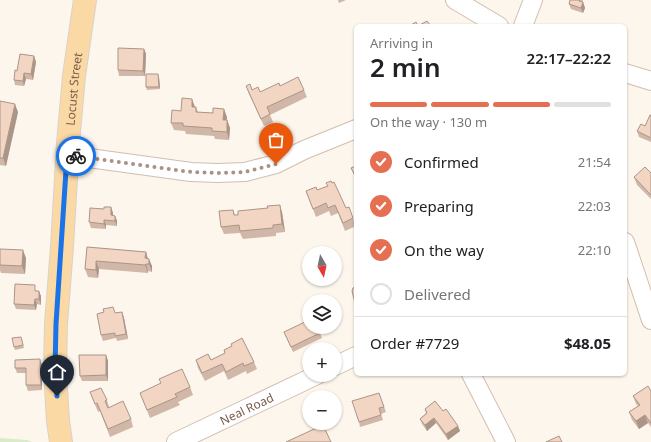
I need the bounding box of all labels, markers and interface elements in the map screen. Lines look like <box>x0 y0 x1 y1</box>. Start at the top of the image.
text: Arriving in <box>370 34 433 52</box>
text: 22:17–22:22 <box>527 48 611 68</box>
text: 2 min <box>370 49 441 85</box>
street label: Locust Street <box>61 51 86 126</box>
text: On the way · 130 m <box>370 113 487 131</box>
pin <box>259 123 293 164</box>
icon: bag <box>265 129 287 151</box>
courier <box>56 136 96 176</box>
icon: bike <box>65 145 87 167</box>
icon: check <box>370 151 392 173</box>
text: Confirmed <box>404 152 479 172</box>
text: 21:54 <box>578 153 611 171</box>
icon: check <box>370 195 392 217</box>
text: Preparing <box>404 196 474 216</box>
text: 22:03 <box>578 197 611 215</box>
icon: check <box>370 239 392 261</box>
text: On the way <box>404 240 484 260</box>
text: 22:10 <box>578 241 611 259</box>
north arrow <box>302 246 342 286</box>
map controls <box>302 246 342 430</box>
text: Delivered <box>404 284 471 304</box>
button: layers <box>302 294 342 334</box>
text: Order #7729 <box>370 333 459 353</box>
text: $48.05 <box>564 333 611 353</box>
button: + <box>302 342 342 382</box>
pin <box>40 355 74 396</box>
icon: home <box>46 361 68 383</box>
street label: Neal Road <box>217 388 276 429</box>
button: − <box>302 390 342 430</box>

